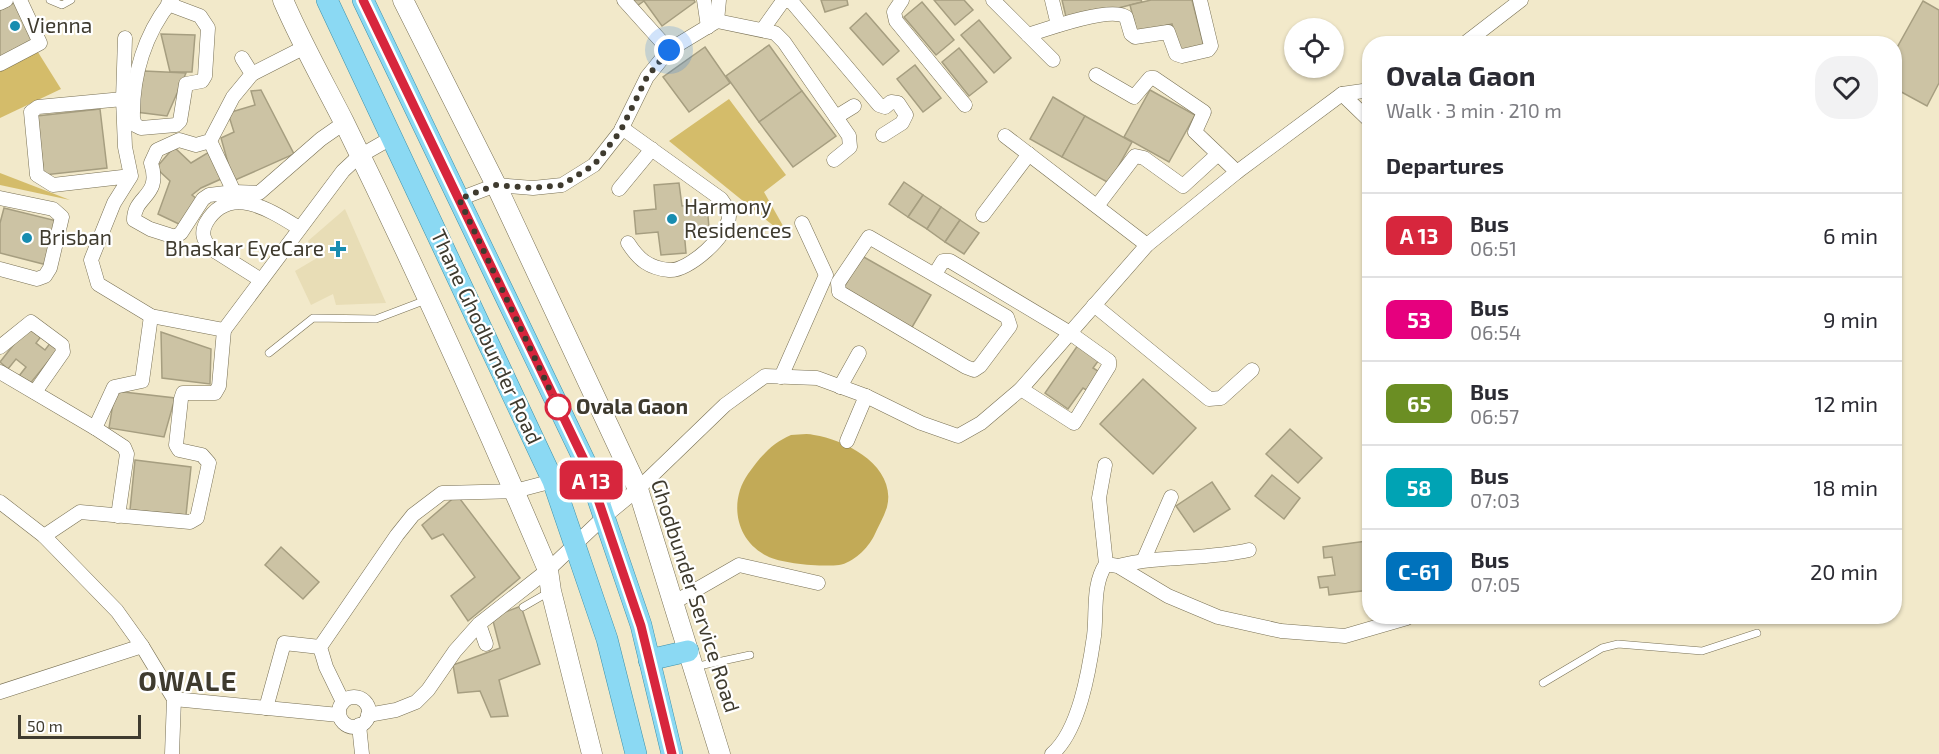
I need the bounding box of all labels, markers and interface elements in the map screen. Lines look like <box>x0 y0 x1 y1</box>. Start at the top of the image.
place label: Vienna <box>27 12 92 37</box>
map controls <box>1284 18 1344 78</box>
button: locate <box>1284 18 1344 78</box>
marker: Vienna <box>8 19 22 33</box>
your location <box>654 35 684 65</box>
button: heart <box>1815 56 1878 119</box>
text: Ovala Gaon <box>1386 58 1536 92</box>
text: Walk · 3 min · 210 m <box>1386 98 1562 122</box>
text: Departures <box>1386 152 1504 178</box>
place label: Harmony Residences <box>684 193 792 242</box>
text: Bus <box>1470 210 1509 236</box>
marker: Harmony Residences <box>665 212 679 226</box>
text: 6 min <box>1823 222 1878 248</box>
text: A 13 <box>1400 223 1438 248</box>
place label: Brisban <box>39 224 112 249</box>
street label: Thane Ghodbunder Road <box>427 225 548 448</box>
marker: Brisban <box>20 231 34 245</box>
place label: Bhaskar EyeCare <box>165 235 324 260</box>
text: 06:51 <box>1470 236 1517 260</box>
marker: Bhaskar EyeCare <box>329 240 347 258</box>
text: Bus <box>1470 294 1509 320</box>
text: 9 min <box>1823 306 1878 332</box>
text: 53 <box>1407 307 1431 332</box>
text: 06:54 <box>1470 320 1521 344</box>
text: Bus <box>1470 378 1509 404</box>
text: 12 min <box>1814 390 1878 416</box>
text: 65 <box>1407 391 1431 416</box>
place label: Ovala Gaon <box>576 393 688 418</box>
marker: Ovala Gaon <box>545 394 571 420</box>
text: 06:57 <box>1470 404 1519 428</box>
line badge: A 13 <box>549 460 633 500</box>
text: Bus <box>1470 462 1509 488</box>
text: A 13 <box>572 468 610 493</box>
text: 18 min <box>1813 474 1878 500</box>
text: 58 <box>1407 475 1431 500</box>
street label: Ghodbunder Service Road <box>647 476 746 715</box>
text: 07:03 <box>1470 488 1520 512</box>
text: Bus <box>1470 546 1509 572</box>
text: 20 min <box>1810 558 1878 584</box>
text: C-61 <box>1398 559 1440 584</box>
text: 07:05 <box>1470 572 1520 596</box>
district label: OWALE <box>138 664 238 696</box>
scale bar <box>18 712 141 740</box>
text: 50 m <box>27 716 63 735</box>

